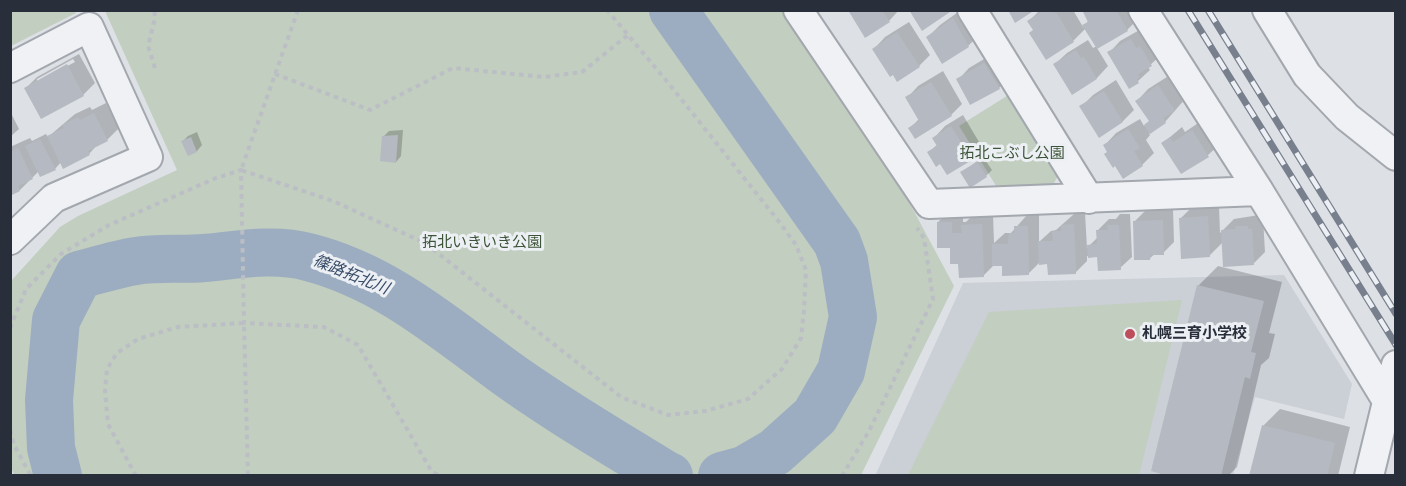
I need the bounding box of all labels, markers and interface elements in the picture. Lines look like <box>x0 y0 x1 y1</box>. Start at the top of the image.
park label: 拓北こぶし公園 <box>960 145 1064 163</box>
park label: 拓北いきいき公園 <box>422 234 542 252</box>
water label: 篠路拓北川 <box>310 251 392 299</box>
place label: 札幌三育小学校 <box>1142 325 1247 343</box>
marker: 札幌三育小学校 <box>1123 327 1137 341</box>

